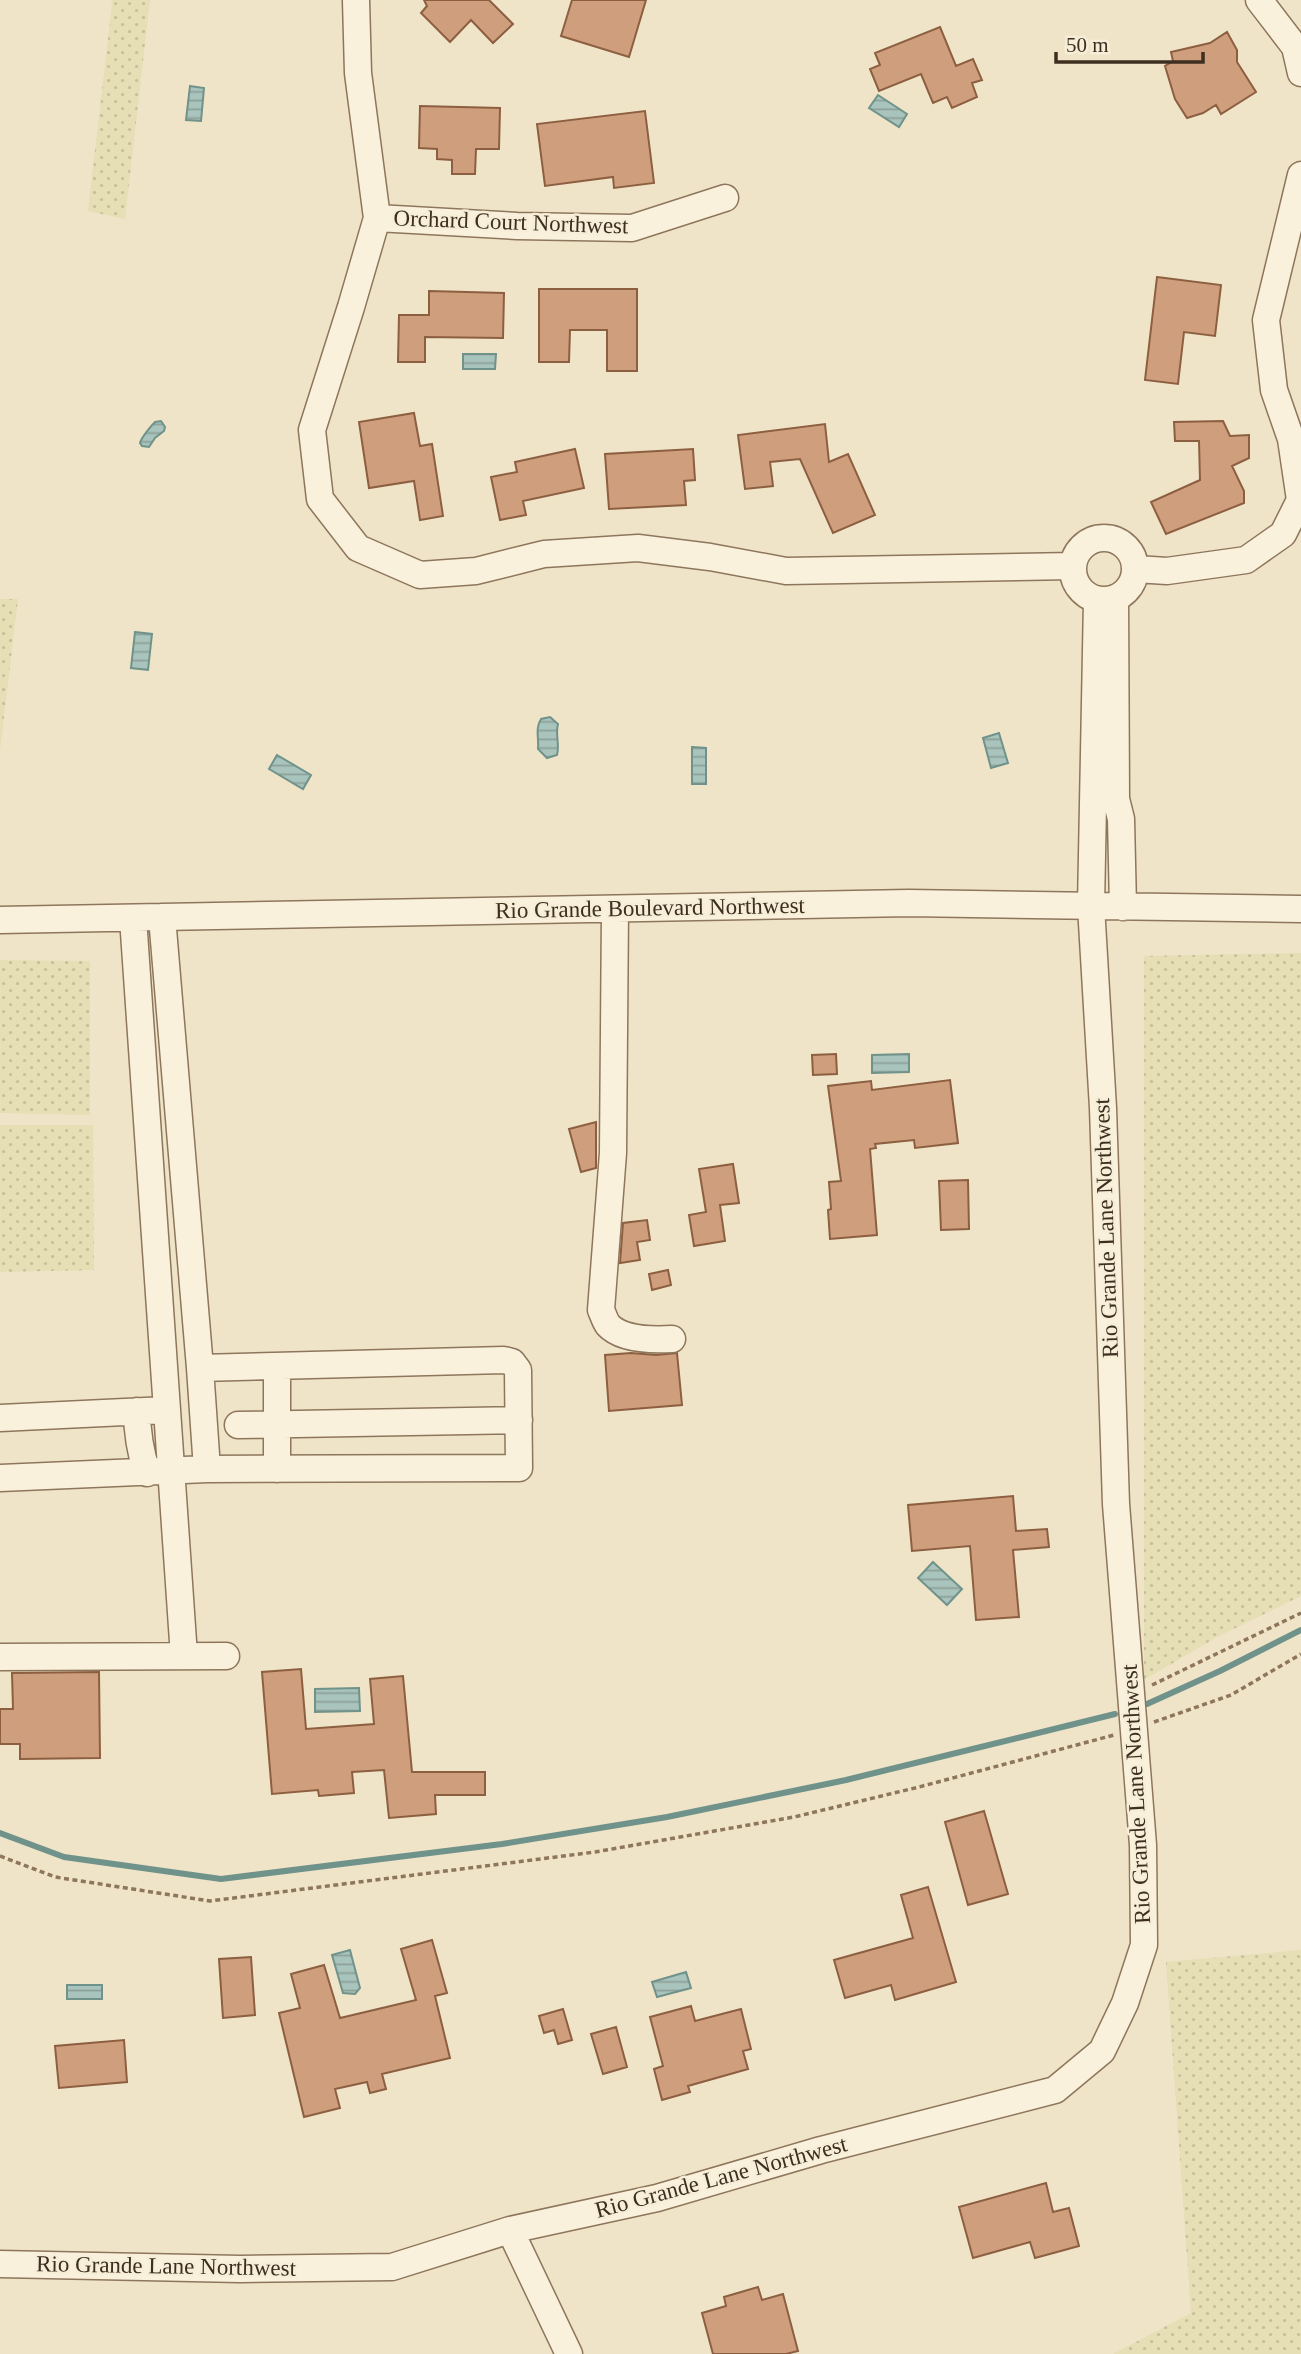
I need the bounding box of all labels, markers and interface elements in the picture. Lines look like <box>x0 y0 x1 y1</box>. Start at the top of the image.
scale bar <box>1056 21 1203 65</box>
text: 50 m <box>1066 33 1109 57</box>
street label: Orchard Court Northwest <box>393 205 629 239</box>
street label: Rio Grande Boulevard Northwest <box>495 893 806 923</box>
street label: Rio Grande Lane Northwest <box>1089 1097 1123 1358</box>
street label: Rio Grande Lane Northwest <box>1117 1663 1155 1924</box>
street label: Rio Grande Lane Northwest <box>592 2131 850 2223</box>
street label: Rio Grande Lane Northwest <box>36 2251 297 2281</box>

